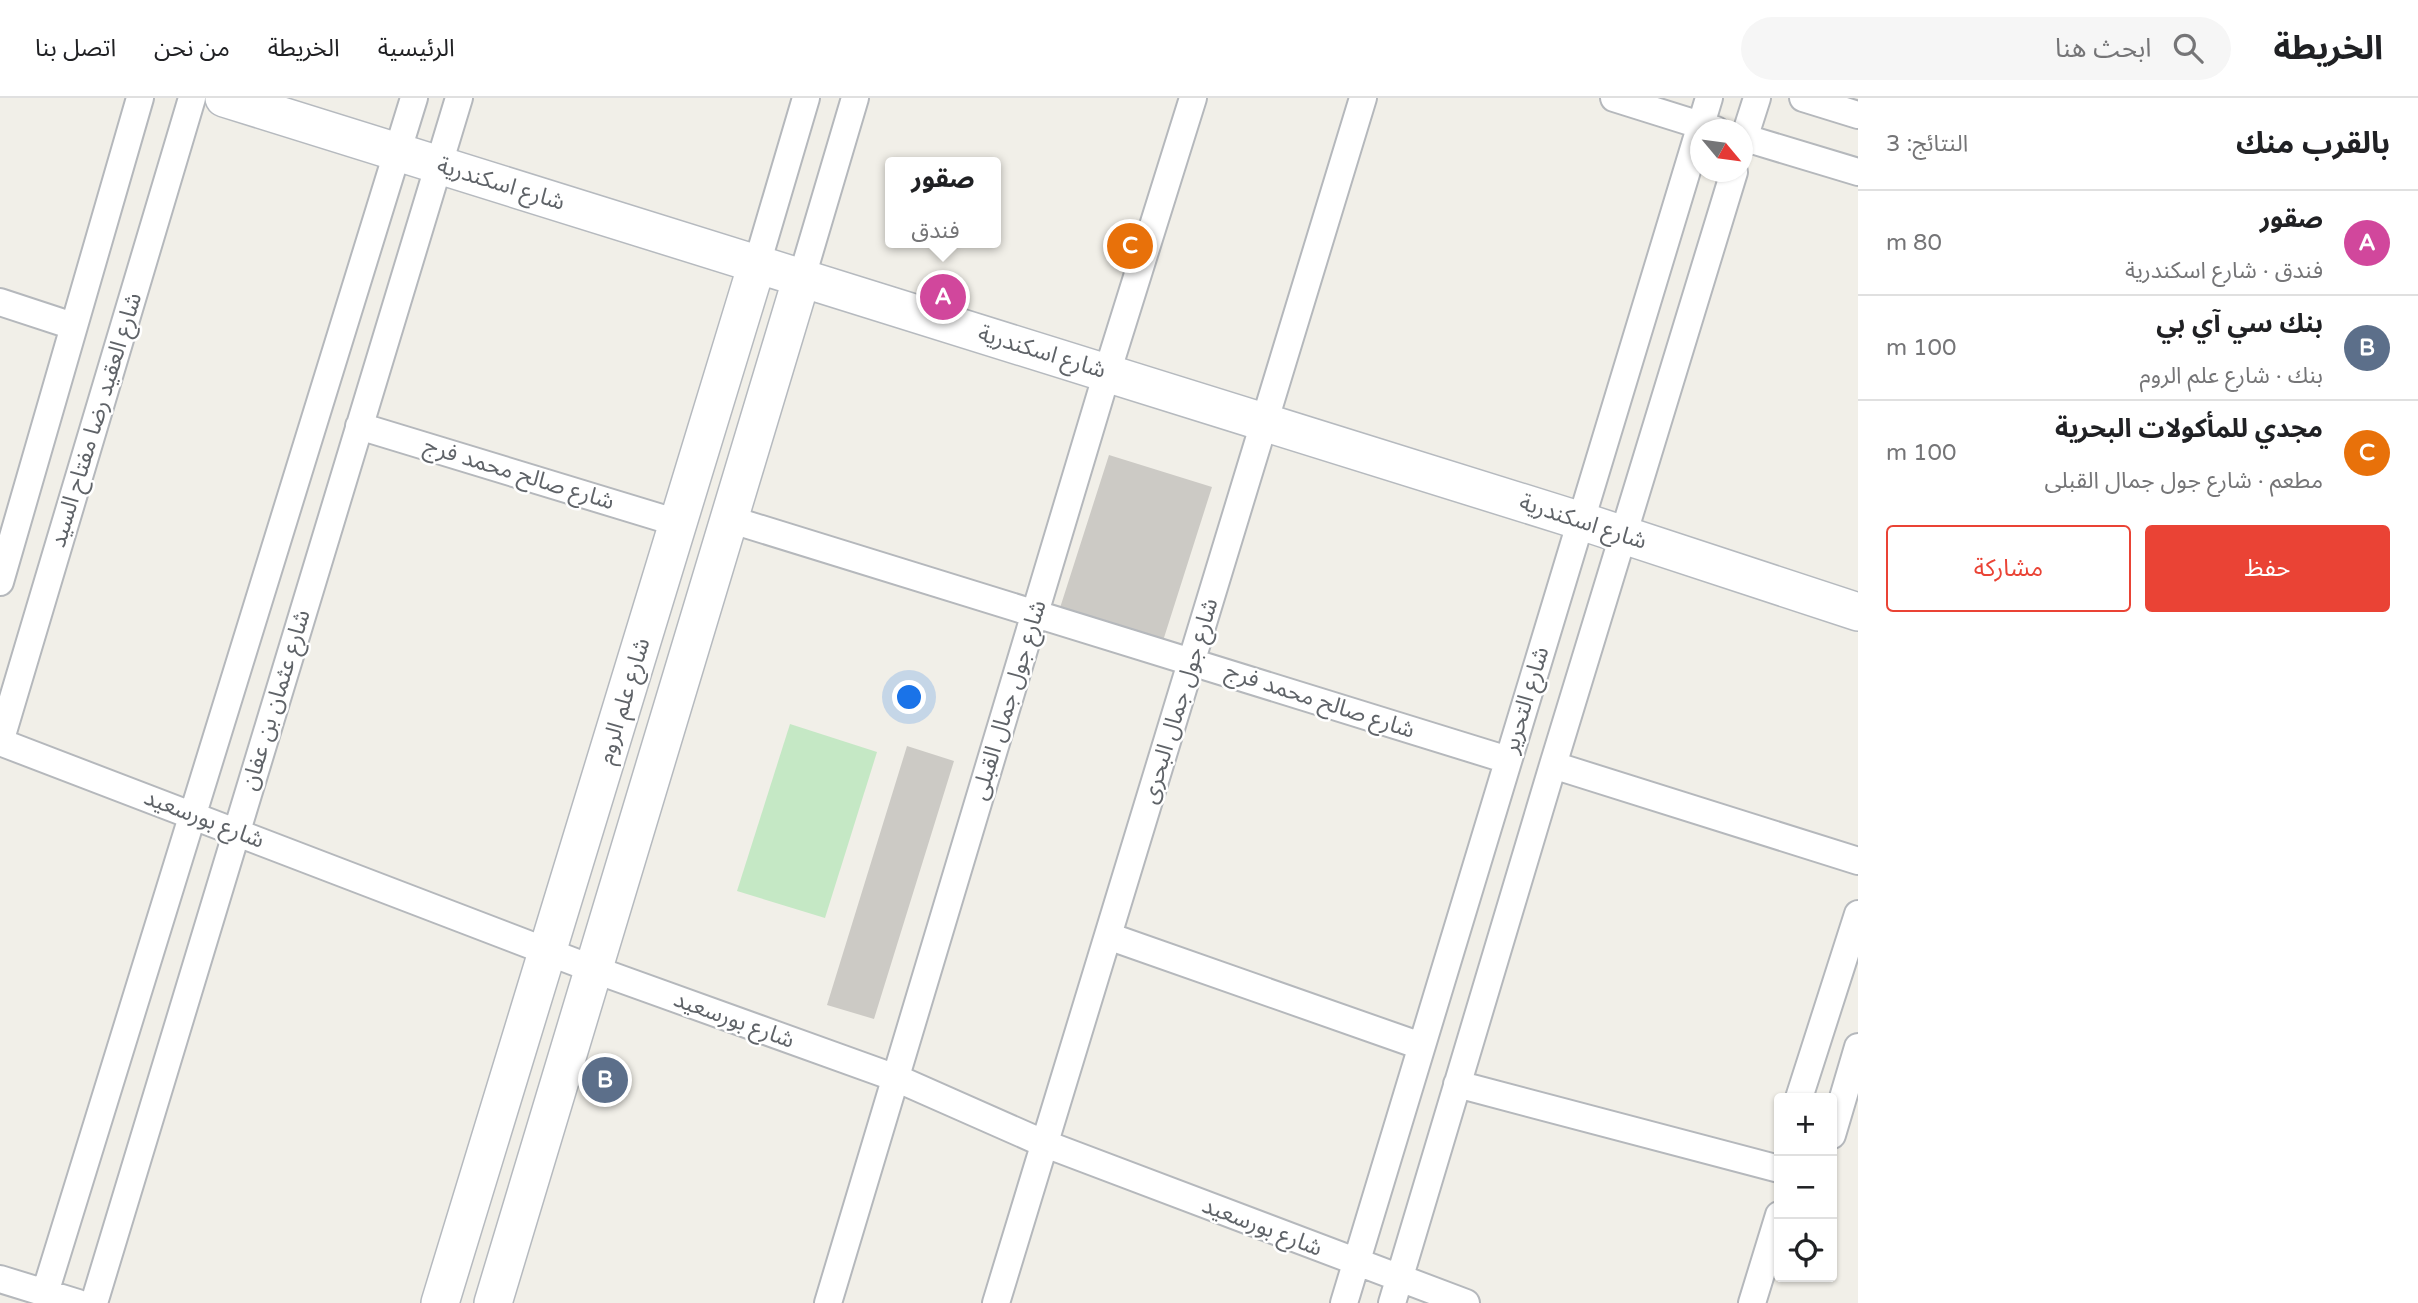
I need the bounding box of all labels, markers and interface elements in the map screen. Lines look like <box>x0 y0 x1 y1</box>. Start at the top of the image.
search box <box>1741 17 2231 80</box>
icon: search <box>2169 29 2207 67</box>
text: الخريطة <box>2273 29 2383 68</box>
text: ابحث هنا <box>2055 33 2151 64</box>
text: اتصل بنا <box>35 34 116 63</box>
text: من نحن <box>154 34 230 63</box>
text: الخريطة <box>268 34 340 63</box>
text: الرئيسية <box>378 34 455 63</box>
north arrow <box>1690 119 1753 182</box>
text: بالقرب منك <box>2236 125 2390 162</box>
text: النتائج: 3 <box>1886 130 1968 158</box>
street label: شارع اسكندرية <box>433 151 568 219</box>
popup <box>885 157 1001 248</box>
text: صقور <box>911 163 975 194</box>
text: صقور <box>2260 203 2323 234</box>
text: فندق <box>911 217 960 245</box>
pin: C <box>1107 220 1153 272</box>
text: 80 m <box>1886 229 1942 257</box>
text: A <box>2358 229 2376 257</box>
text: فندق · شارع اسكندرية <box>2125 257 2323 285</box>
pin: A <box>920 271 966 323</box>
street label: شارع العقيد رضا مفتاح السيد <box>44 289 150 551</box>
text: بنك سي آي بي <box>2156 308 2323 339</box>
street label: شارع اسكندرية <box>974 319 1109 387</box>
text: 100 m <box>1886 334 1956 362</box>
text: B <box>2359 334 2375 362</box>
text: بنك · شارع علم الروم <box>2140 362 2323 390</box>
text: مجدي للمأكولات البحرية <box>2055 413 2323 444</box>
street label: شارع صالح محمد فرج <box>420 432 618 518</box>
text: 100 m <box>1886 439 1956 467</box>
text: C <box>2359 439 2375 467</box>
text: مطعم · شارع جول جمال القبلى <box>2045 467 2323 495</box>
street label: شارع اسكندرية <box>1515 488 1650 558</box>
button: مشاركة <box>1886 525 2131 612</box>
button: حفظ <box>2145 525 2390 612</box>
street label: شارع جول جمال البحرى <box>1135 595 1226 808</box>
street label: شارع جول جمال القبلى <box>965 597 1055 804</box>
street label: شارع عثمان بن عفان <box>235 606 319 794</box>
street label: شارع علم الروم <box>592 635 659 768</box>
street label: شارع التحرير <box>1496 643 1557 758</box>
street label: شارع صالح محمد فرج <box>1221 657 1418 747</box>
your location <box>892 680 926 714</box>
street label: شارع بورسعيد <box>139 783 268 857</box>
street label: شارع بورسعيد <box>669 985 798 1057</box>
pin: B <box>582 1054 628 1106</box>
map controls <box>1774 1093 1837 1282</box>
button: + <box>1774 1093 1837 1156</box>
button: − <box>1774 1156 1837 1219</box>
street label: شارع بورسعيد <box>1197 1191 1326 1265</box>
button: locate <box>1774 1219 1837 1282</box>

